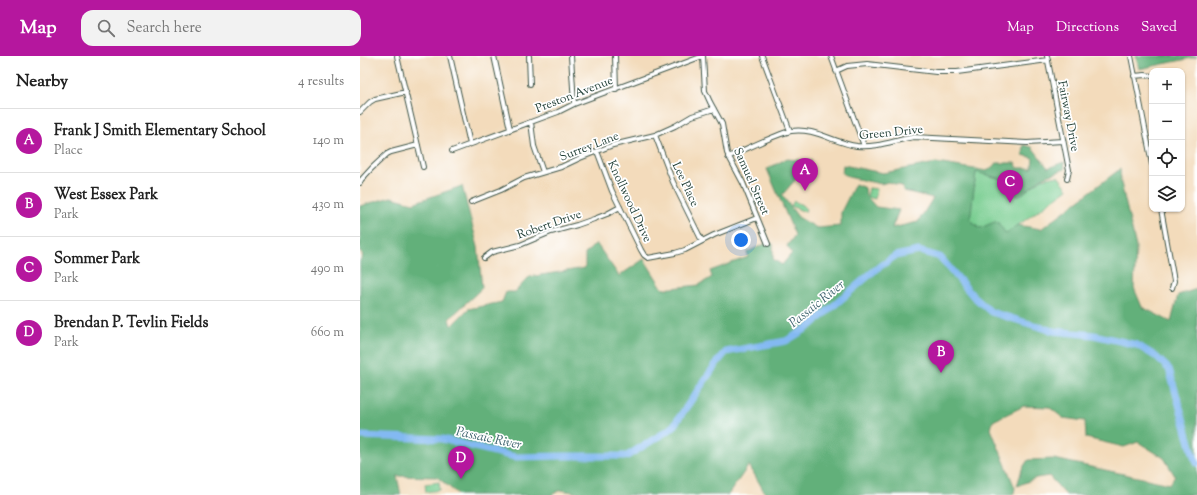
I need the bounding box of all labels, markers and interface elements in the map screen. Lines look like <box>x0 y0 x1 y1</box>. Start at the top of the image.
search box <box>81 10 361 46</box>
text: Map <box>20 15 57 42</box>
icon: search <box>95 17 117 39</box>
text: Search here <box>127 18 202 39</box>
text: Map <box>1007 18 1034 38</box>
text: Directions <box>1056 18 1119 38</box>
text: Saved <box>1141 18 1177 38</box>
map controls <box>1149 68 1185 212</box>
button: + <box>1149 68 1185 104</box>
text: Nearby <box>16 70 68 94</box>
street label: Preston Avenue <box>533 72 616 118</box>
text: 4 results <box>298 73 344 91</box>
street label: Fairway Drive <box>1052 79 1084 153</box>
button: − <box>1149 104 1185 140</box>
text: Frank J Smith Elementary School <box>54 121 266 142</box>
street label: Green Drive <box>858 121 924 145</box>
street label: Surrey Lane <box>557 127 622 167</box>
text: A <box>24 132 34 150</box>
text: 140 m <box>313 132 344 150</box>
button: locate <box>1149 140 1185 176</box>
text: Place <box>54 142 83 160</box>
street label: Samuel Street <box>728 145 774 218</box>
street label: Knollwood Drive <box>602 157 656 246</box>
pin: A <box>792 158 818 191</box>
street label: Lee Place <box>667 159 703 210</box>
pin: C <box>997 170 1023 203</box>
button: layers <box>1149 176 1185 212</box>
text: West Essex Park <box>54 185 158 206</box>
text: B <box>25 196 33 214</box>
text: 430 m <box>312 196 344 214</box>
street label: Robert Drive <box>515 205 584 244</box>
text: Park <box>54 206 79 224</box>
your location <box>731 230 751 250</box>
text: Sommer Park <box>54 249 140 270</box>
text: C <box>24 260 34 278</box>
text: 490 m <box>311 260 344 278</box>
text: Park <box>54 270 79 288</box>
water label: Passaic River <box>786 276 849 332</box>
text: Brendan P. Tevlin Fields <box>54 313 208 334</box>
text: D <box>24 324 34 342</box>
text: 660 m <box>311 324 344 342</box>
text: Park <box>54 334 79 352</box>
pin: B <box>928 340 954 373</box>
water label: Passaic River <box>454 423 523 455</box>
pin: D <box>448 446 474 479</box>

